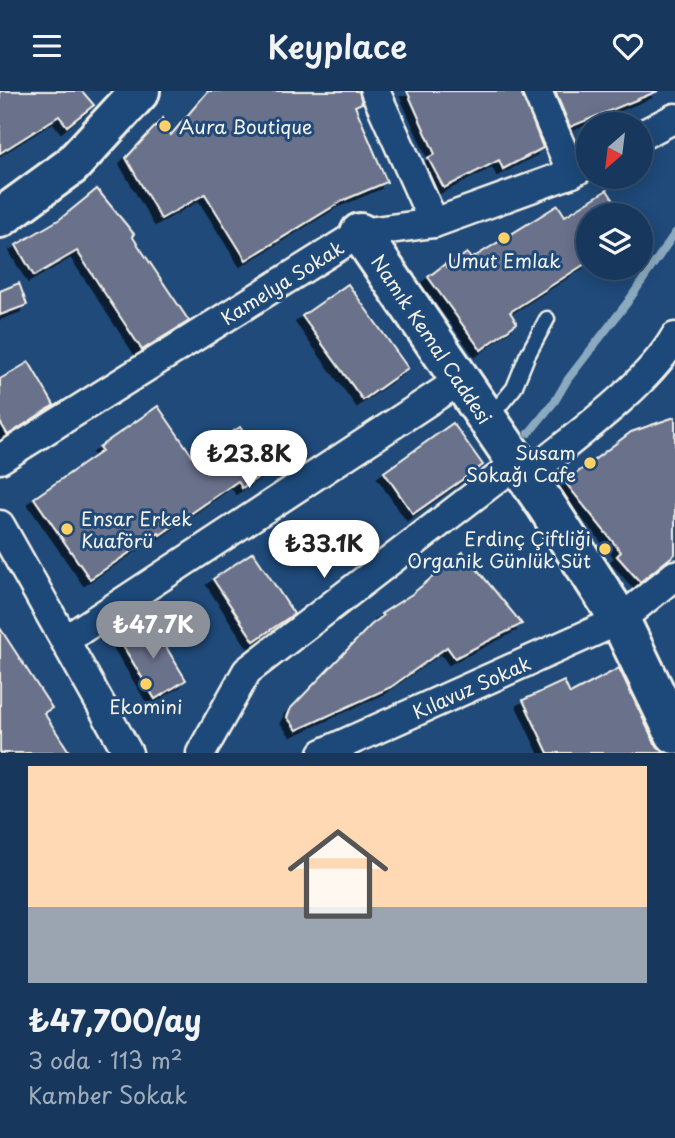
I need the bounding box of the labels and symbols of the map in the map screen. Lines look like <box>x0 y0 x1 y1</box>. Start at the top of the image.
place label: Aura Boutique <box>179 112 312 140</box>
north arrow <box>576 112 653 189</box>
marker: Aura Boutique <box>157 118 173 134</box>
marker: Umut Emlak <box>496 230 512 246</box>
street label: Kamelya Sokak <box>215 233 349 331</box>
place label: Umut Emlak <box>447 246 561 274</box>
street label: Namık Kemal Caddesi <box>365 249 499 429</box>
pin: ₺23.8K <box>192 431 306 490</box>
place label: Susam Sokağı Cafe <box>466 438 576 488</box>
marker: Susam Sokağı Cafe <box>582 455 598 471</box>
place label: Ensar Erkek Kuaförü <box>81 504 192 554</box>
marker: Ensar Erkek Kuaförü <box>59 521 75 537</box>
pin: ₺33.1K <box>267 521 381 580</box>
place label: Erdinç Çiftliği Organik Günlük Süt <box>407 524 591 574</box>
marker: Erdinç Çiftliği Organik Günlük Süt <box>597 541 613 557</box>
pin: ₺47.7K <box>96 601 210 661</box>
street label: Kılavuz Sokak <box>408 648 534 726</box>
marker: Ekomini <box>138 676 154 692</box>
place label: Ekomini <box>109 692 183 720</box>

